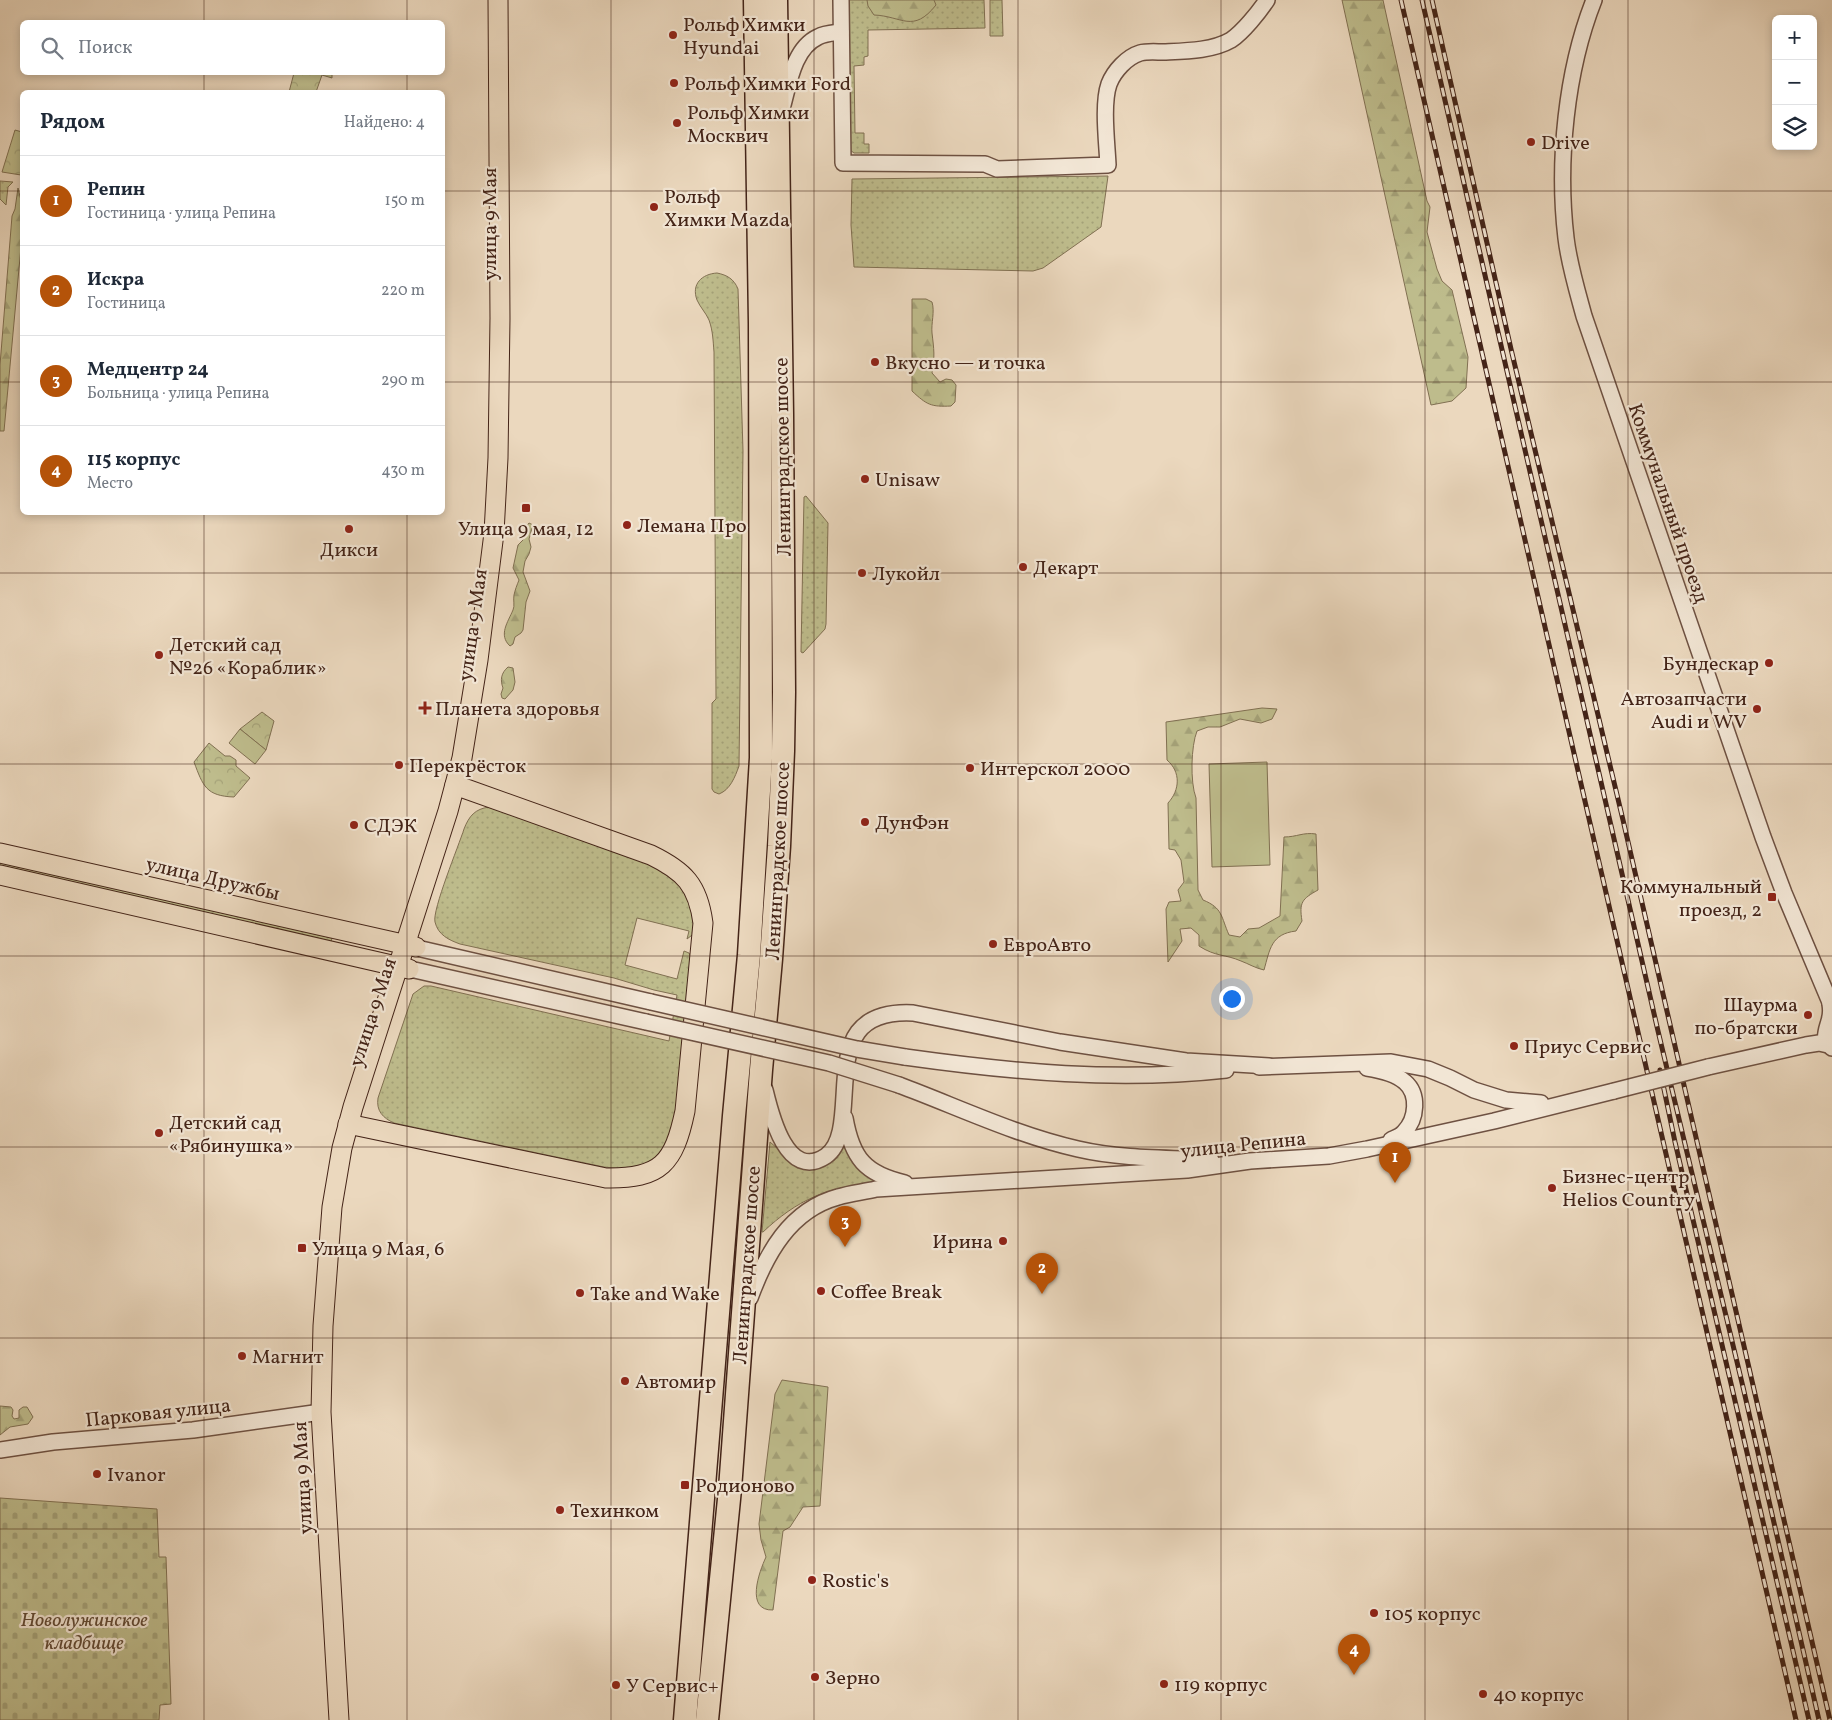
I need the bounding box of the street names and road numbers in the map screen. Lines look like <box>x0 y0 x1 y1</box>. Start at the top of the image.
street label: улица 9 Мая <box>477 167 505 281</box>
street label: Ленинградское шоссе <box>768 357 800 557</box>
street label: Коммунальный проезд <box>1620 400 1714 607</box>
street label: улица 9 Мая <box>452 567 496 683</box>
street label: Ленинградское шоссе <box>760 761 798 961</box>
street label: улица Дружбы <box>143 851 282 909</box>
street label: улица 9 Мая <box>343 955 405 1071</box>
street label: улица Репина <box>1179 1125 1308 1167</box>
street label: Ленинградское шоссе <box>727 1165 769 1365</box>
street label: Парковая улица <box>84 1392 232 1436</box>
street label: улица 9 Мая <box>287 1421 321 1535</box>

